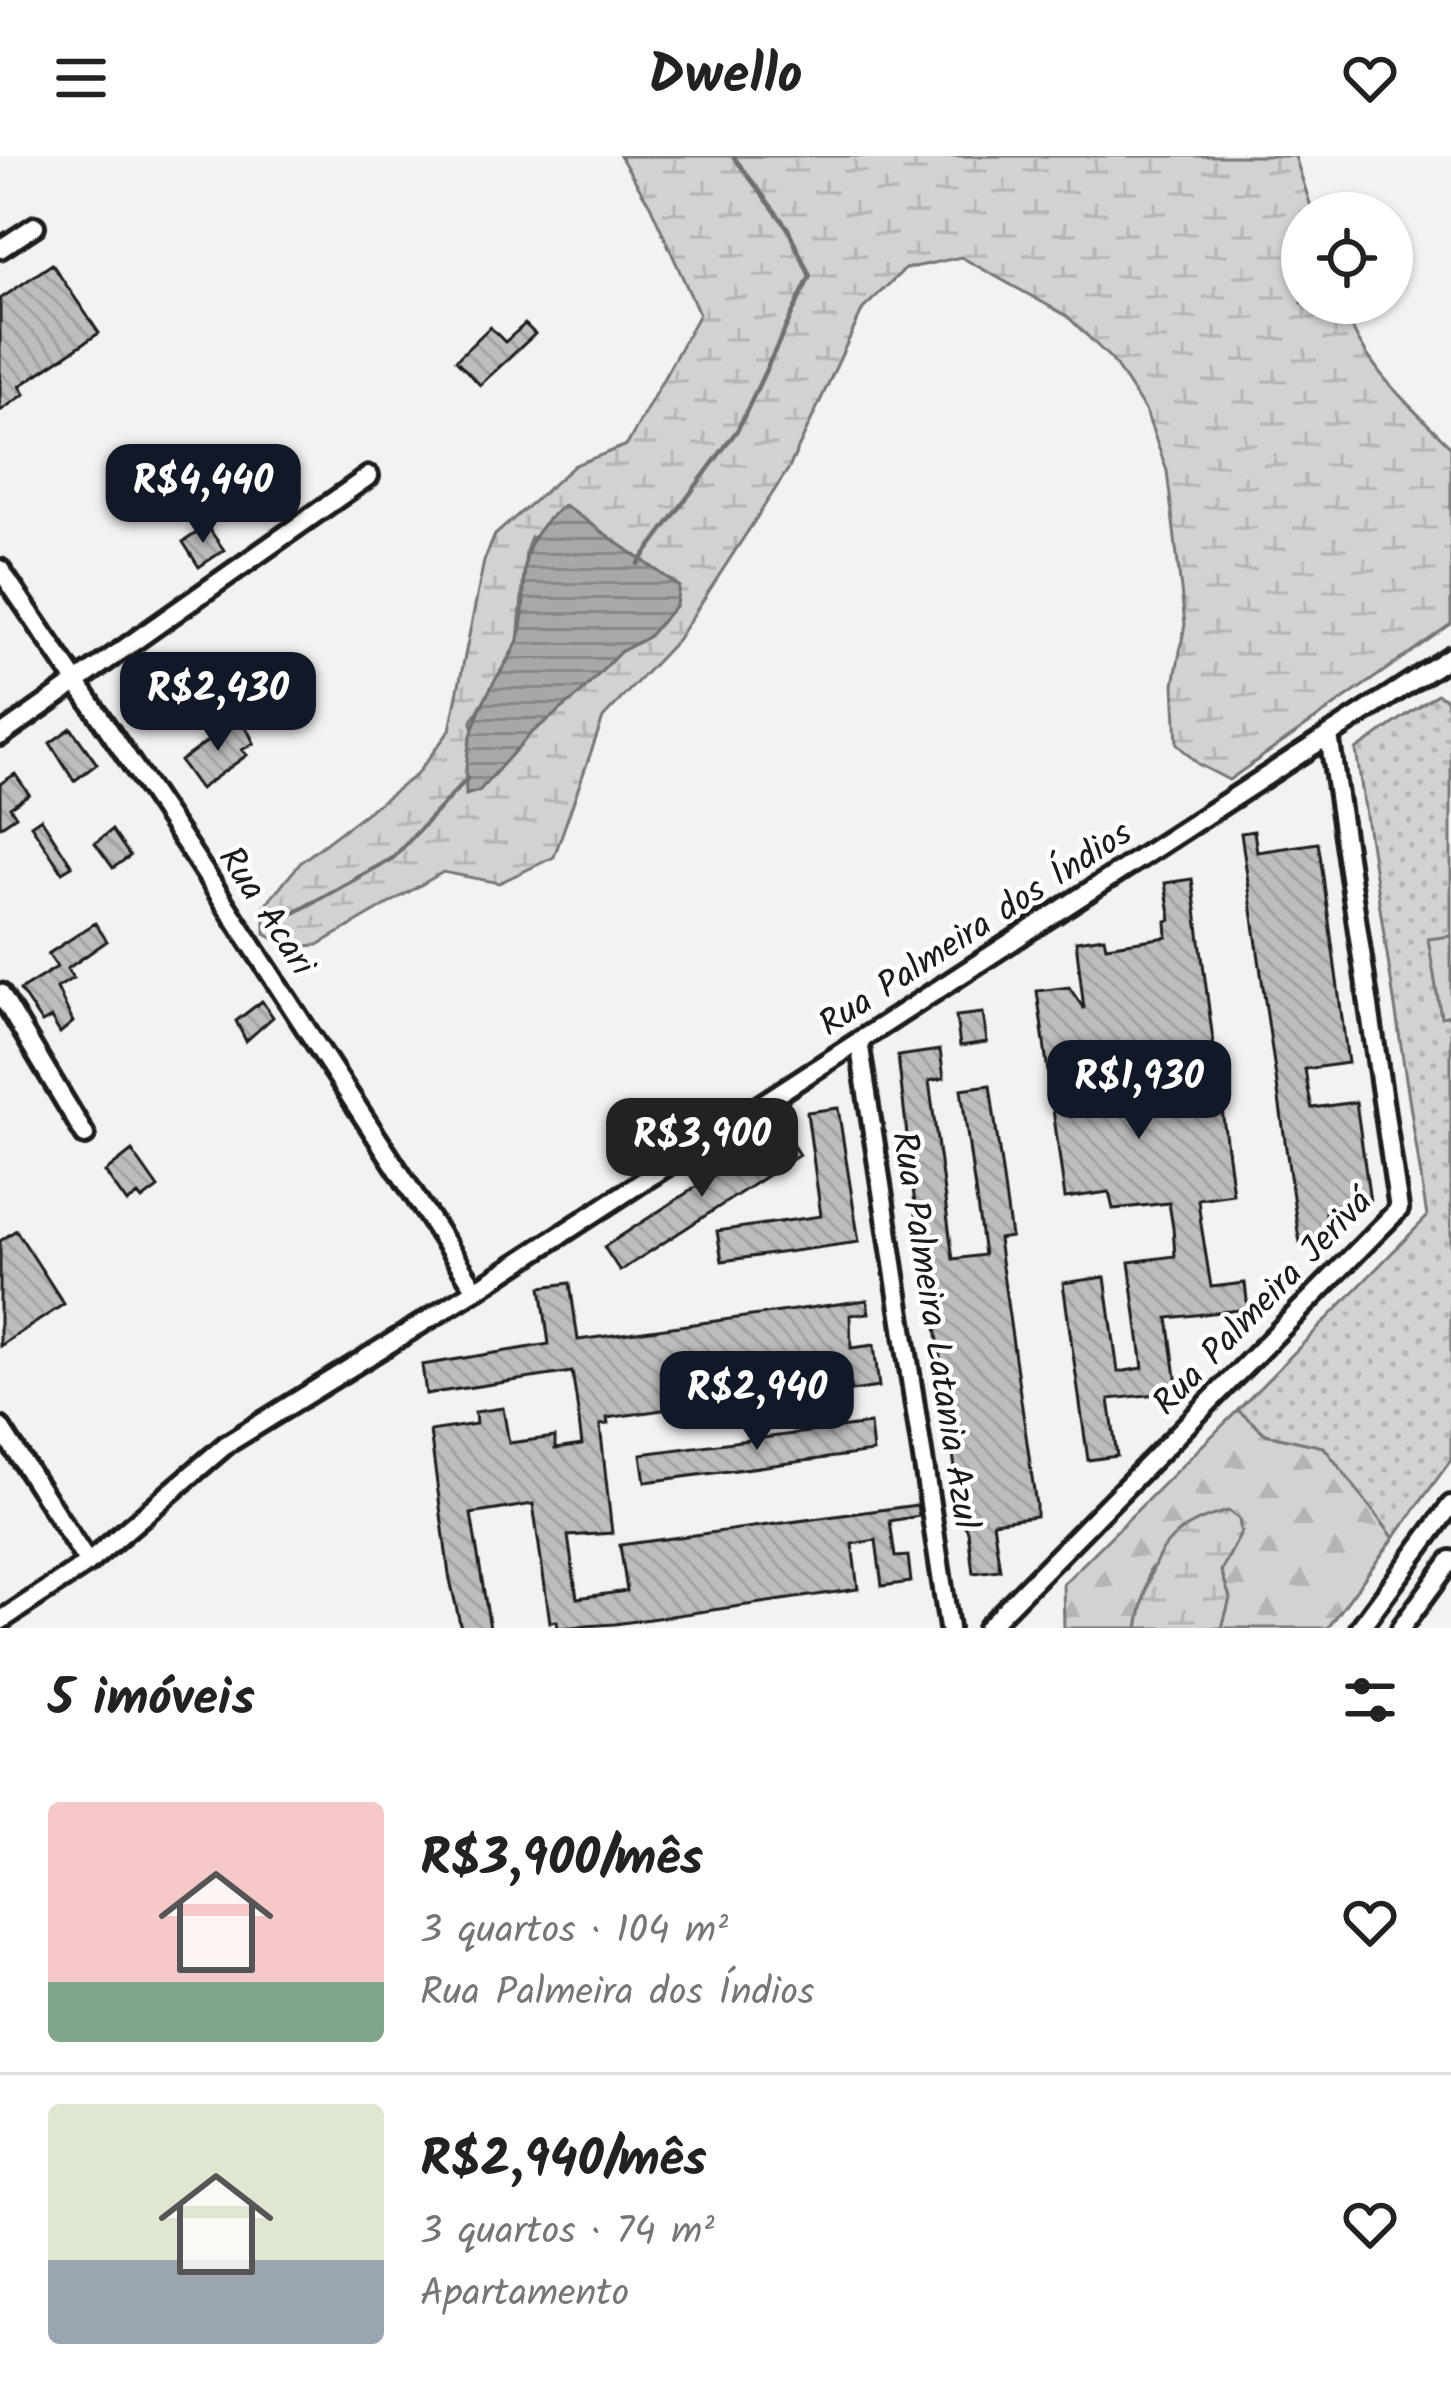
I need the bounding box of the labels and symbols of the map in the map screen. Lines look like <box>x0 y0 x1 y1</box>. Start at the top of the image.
pin: R$4,440 <box>92 444 314 546</box>
pin: R$2,430 <box>107 652 329 754</box>
street label: Rua Palmeira dos Índios <box>808 807 1144 1053</box>
street label: Rua Acari <box>202 836 329 989</box>
pin: R$1,930 <box>1028 1040 1250 1142</box>
pin: R$3,900 <box>591 1098 813 1200</box>
street label: Rua Palmeira Latania Azul <box>874 1128 993 1534</box>
street label: Rua Palmeira Jerivá <box>1140 1175 1389 1430</box>
pin: R$2,940 <box>646 1351 868 1453</box>

